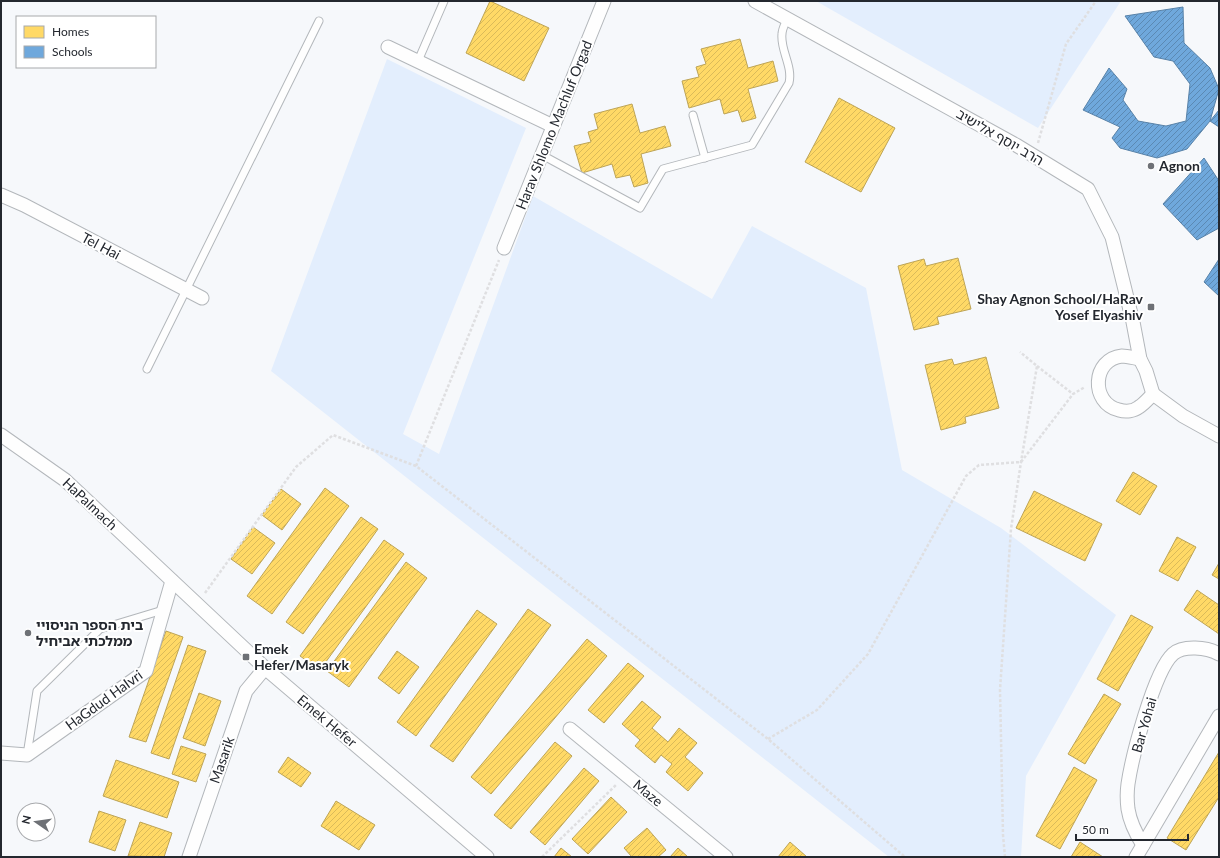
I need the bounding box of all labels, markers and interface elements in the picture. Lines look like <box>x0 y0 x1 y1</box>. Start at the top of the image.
legend <box>16 16 156 68</box>
text: Homes <box>52 24 89 39</box>
street label: Harav Shlomo Machluf Orgad <box>512 38 595 212</box>
text: Schools <box>52 44 93 59</box>
street label: הרב יוסף אלישיב <box>954 105 1047 168</box>
place label: Agnon <box>1158 157 1200 174</box>
marker: Agnon <box>1146 161 1156 171</box>
street label: Tel Hai <box>79 228 124 263</box>
place label: Shay Agnon School/HaRav Yosef Elyashiv <box>977 290 1144 323</box>
marker: Shay Agnon School/HaRav Yosef Elyashiv <box>1146 302 1156 312</box>
street label: HaPalmach <box>59 474 121 533</box>
place label: בית הספר הניסויי ממלכתי אביחיל <box>36 616 143 649</box>
marker: בית הספר הניסויי ממלכתי אביחיל <box>23 628 33 638</box>
place label: Emek Hefer/Masaryk <box>254 640 349 673</box>
marker: Emek Hefer/Masaryk <box>241 652 251 662</box>
street label: HaGdud HaIvri <box>62 666 146 733</box>
street label: Emek Hefer <box>294 691 361 750</box>
street label: Bar Yohai <box>1127 695 1160 755</box>
street label: Masarik <box>206 733 238 785</box>
street label: Maze <box>630 776 667 810</box>
north arrow <box>16 802 56 842</box>
text: N <box>18 814 33 825</box>
scale bar <box>1076 816 1188 842</box>
text: 50 m <box>1082 822 1109 837</box>

